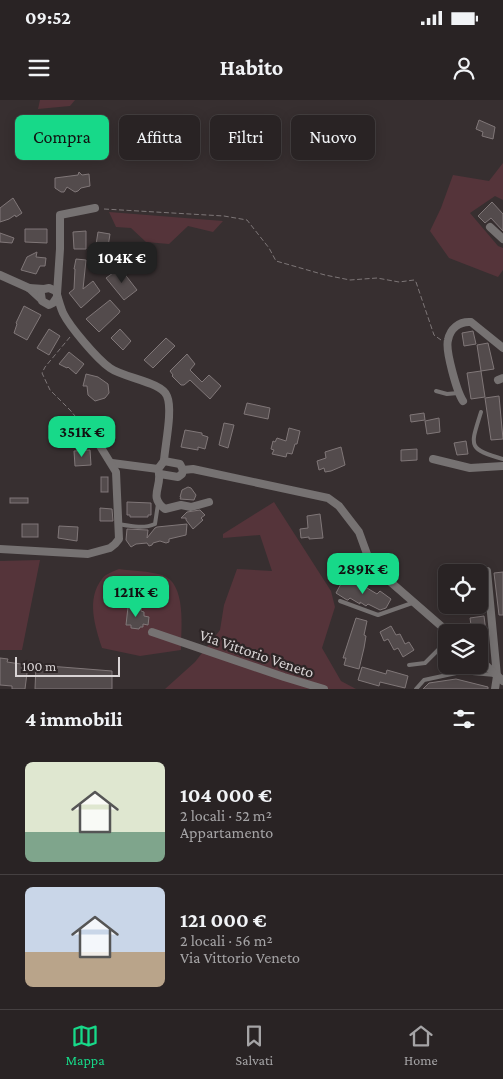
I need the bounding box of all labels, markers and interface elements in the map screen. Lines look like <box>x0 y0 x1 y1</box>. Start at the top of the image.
text: 09:52 <box>25 7 71 28</box>
icon: menu <box>25 54 53 82</box>
icon: person <box>450 54 478 82</box>
text: Habito <box>220 55 283 80</box>
chip: Compra <box>15 115 109 160</box>
chip: Affitta <box>119 115 200 160</box>
chip: Filtri <box>210 115 281 160</box>
chip: Nuovo <box>291 115 375 160</box>
pin: 104K € <box>81 242 163 284</box>
text: 104K € <box>98 249 146 266</box>
pin: 351K € <box>41 416 123 458</box>
text: 351K € <box>59 423 105 440</box>
pin: 289K € <box>322 552 404 595</box>
text: 289K € <box>338 560 388 577</box>
map controls <box>438 564 488 674</box>
button: locate <box>438 564 488 614</box>
pin: 121K € <box>95 576 177 618</box>
text: 121K € <box>114 583 158 600</box>
button: layers <box>438 624 488 674</box>
street label: Via Vittorio Veneto <box>197 626 316 681</box>
scale bar <box>15 654 120 677</box>
text: 100 m <box>22 658 56 674</box>
icon: filters <box>450 705 478 733</box>
text: 4 immobili <box>25 707 123 731</box>
icon: home <box>65 782 125 842</box>
text: 104 000 € <box>180 783 272 807</box>
text: 2 locali · 52 m² <box>180 807 272 824</box>
text: Appartamento <box>180 824 273 841</box>
icon: home <box>65 907 125 967</box>
text: 121 000 € <box>180 908 267 932</box>
text: 2 locali · 56 m² <box>180 932 273 949</box>
text: Via Vittorio Veneto <box>180 949 300 966</box>
tab: Mappa <box>65 1022 105 1068</box>
tab: Salvati <box>235 1022 273 1068</box>
tab: Home <box>404 1022 438 1068</box>

